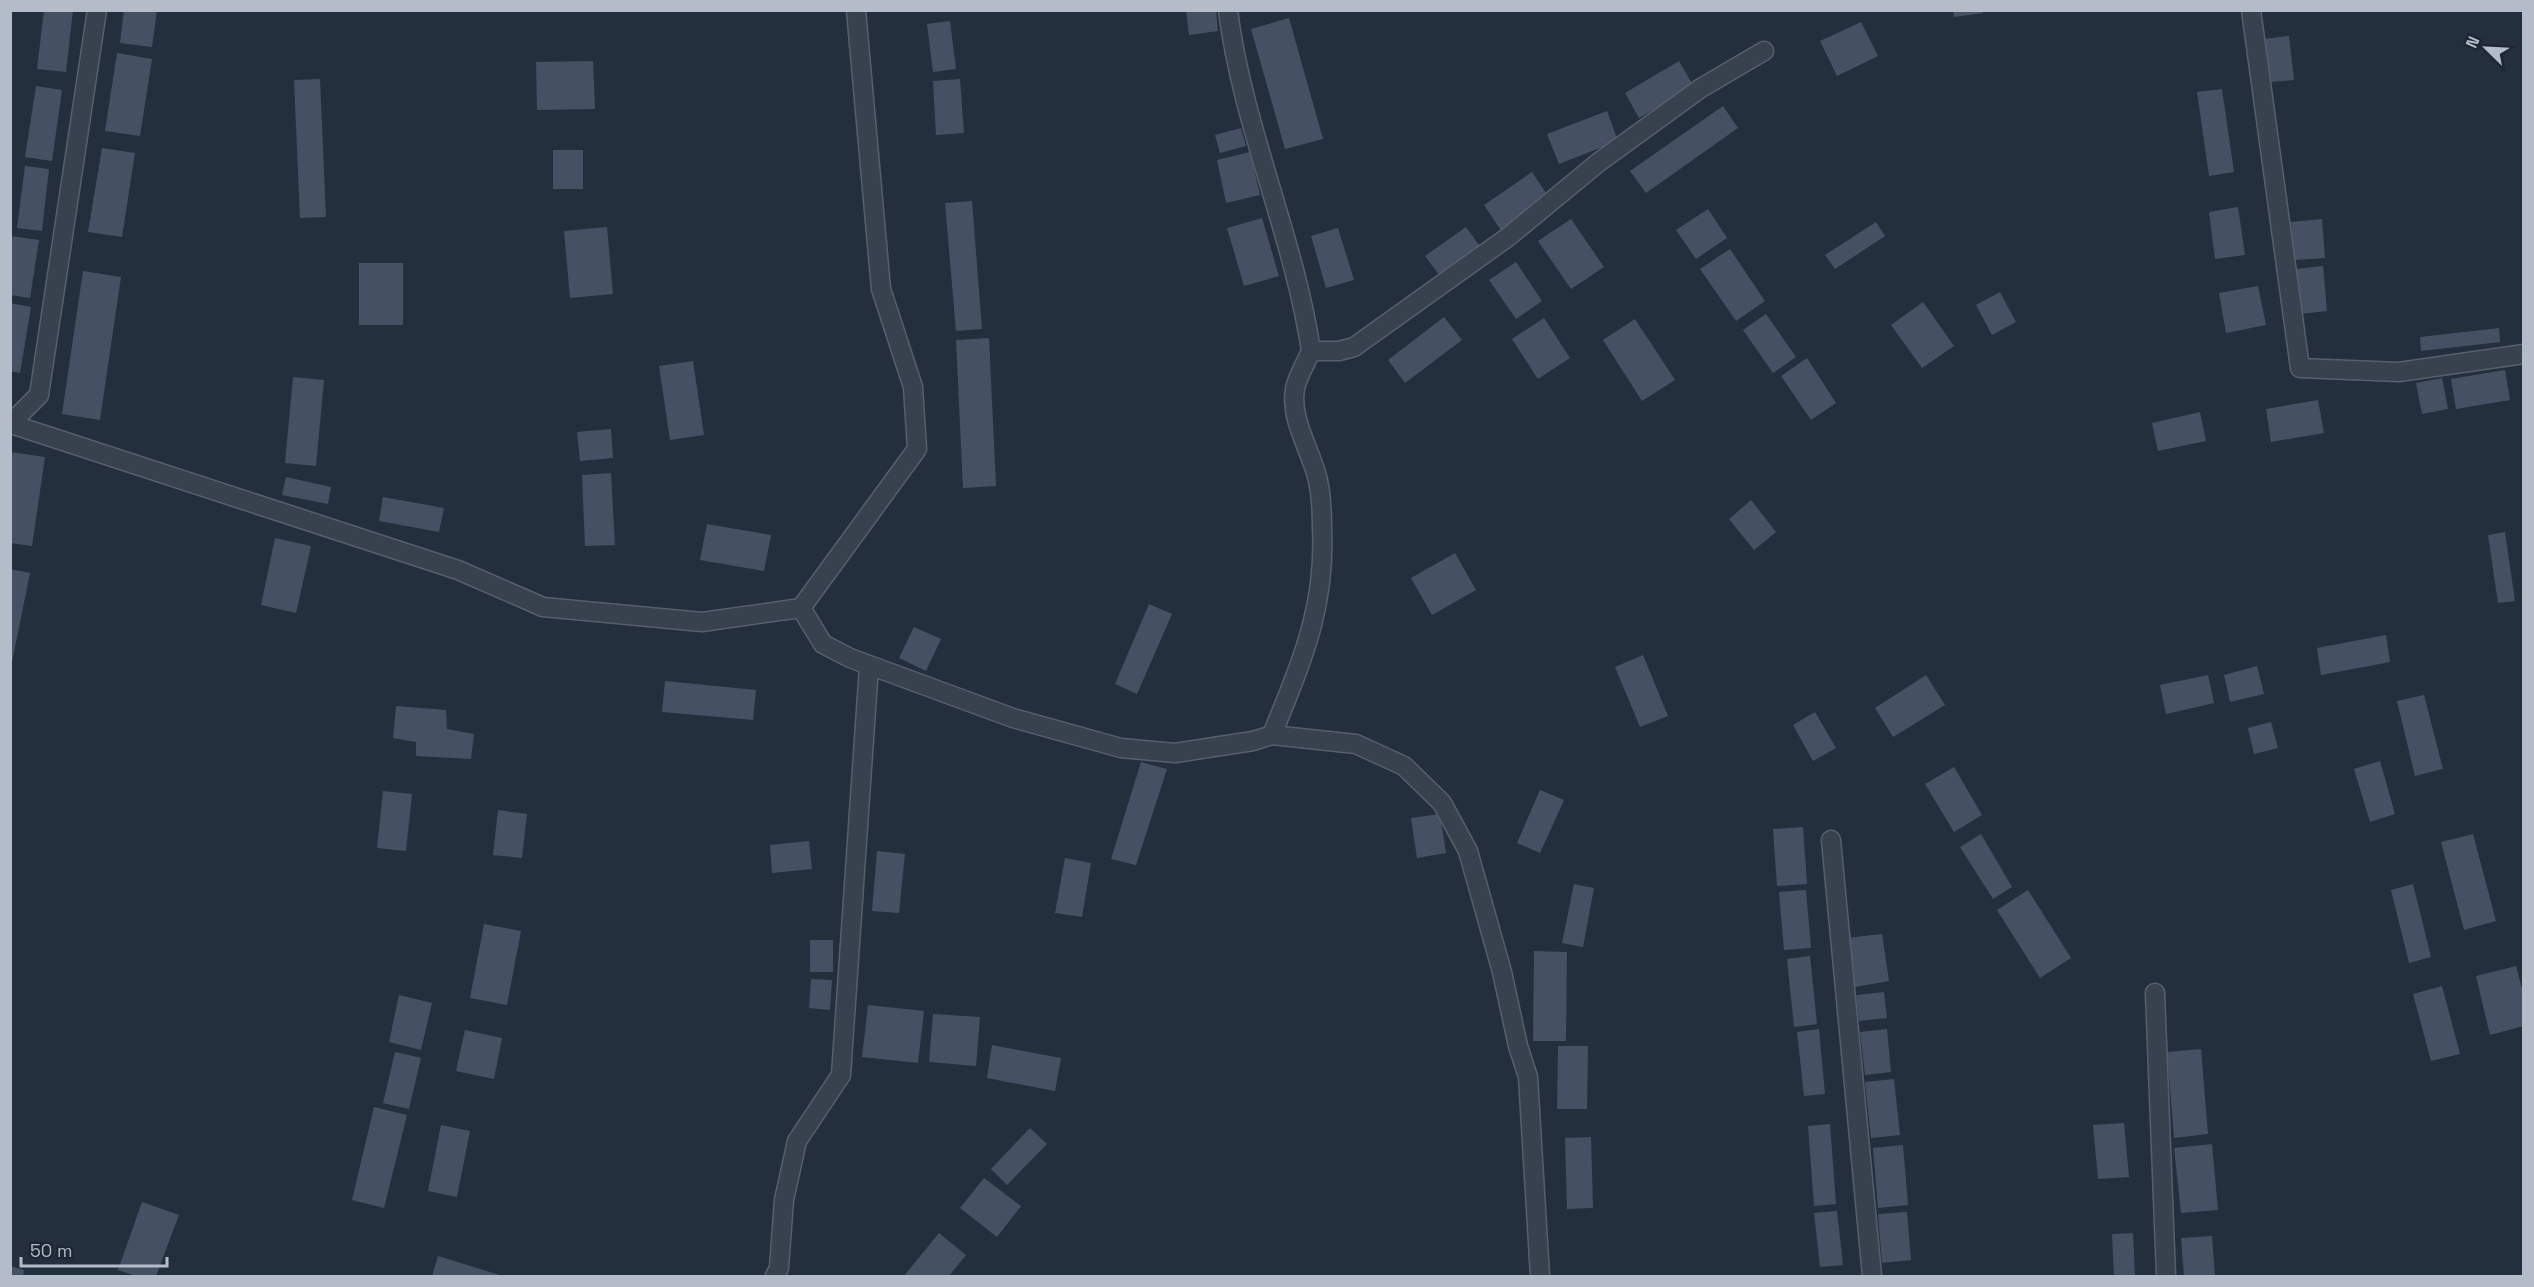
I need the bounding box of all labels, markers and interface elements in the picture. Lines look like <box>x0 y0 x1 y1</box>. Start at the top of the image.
north arrow <box>2456 18 2516 78</box>
text: N <box>2461 33 2485 51</box>
scale bar <box>21 1230 166 1268</box>
text: 50 m <box>30 1239 72 1262</box>

